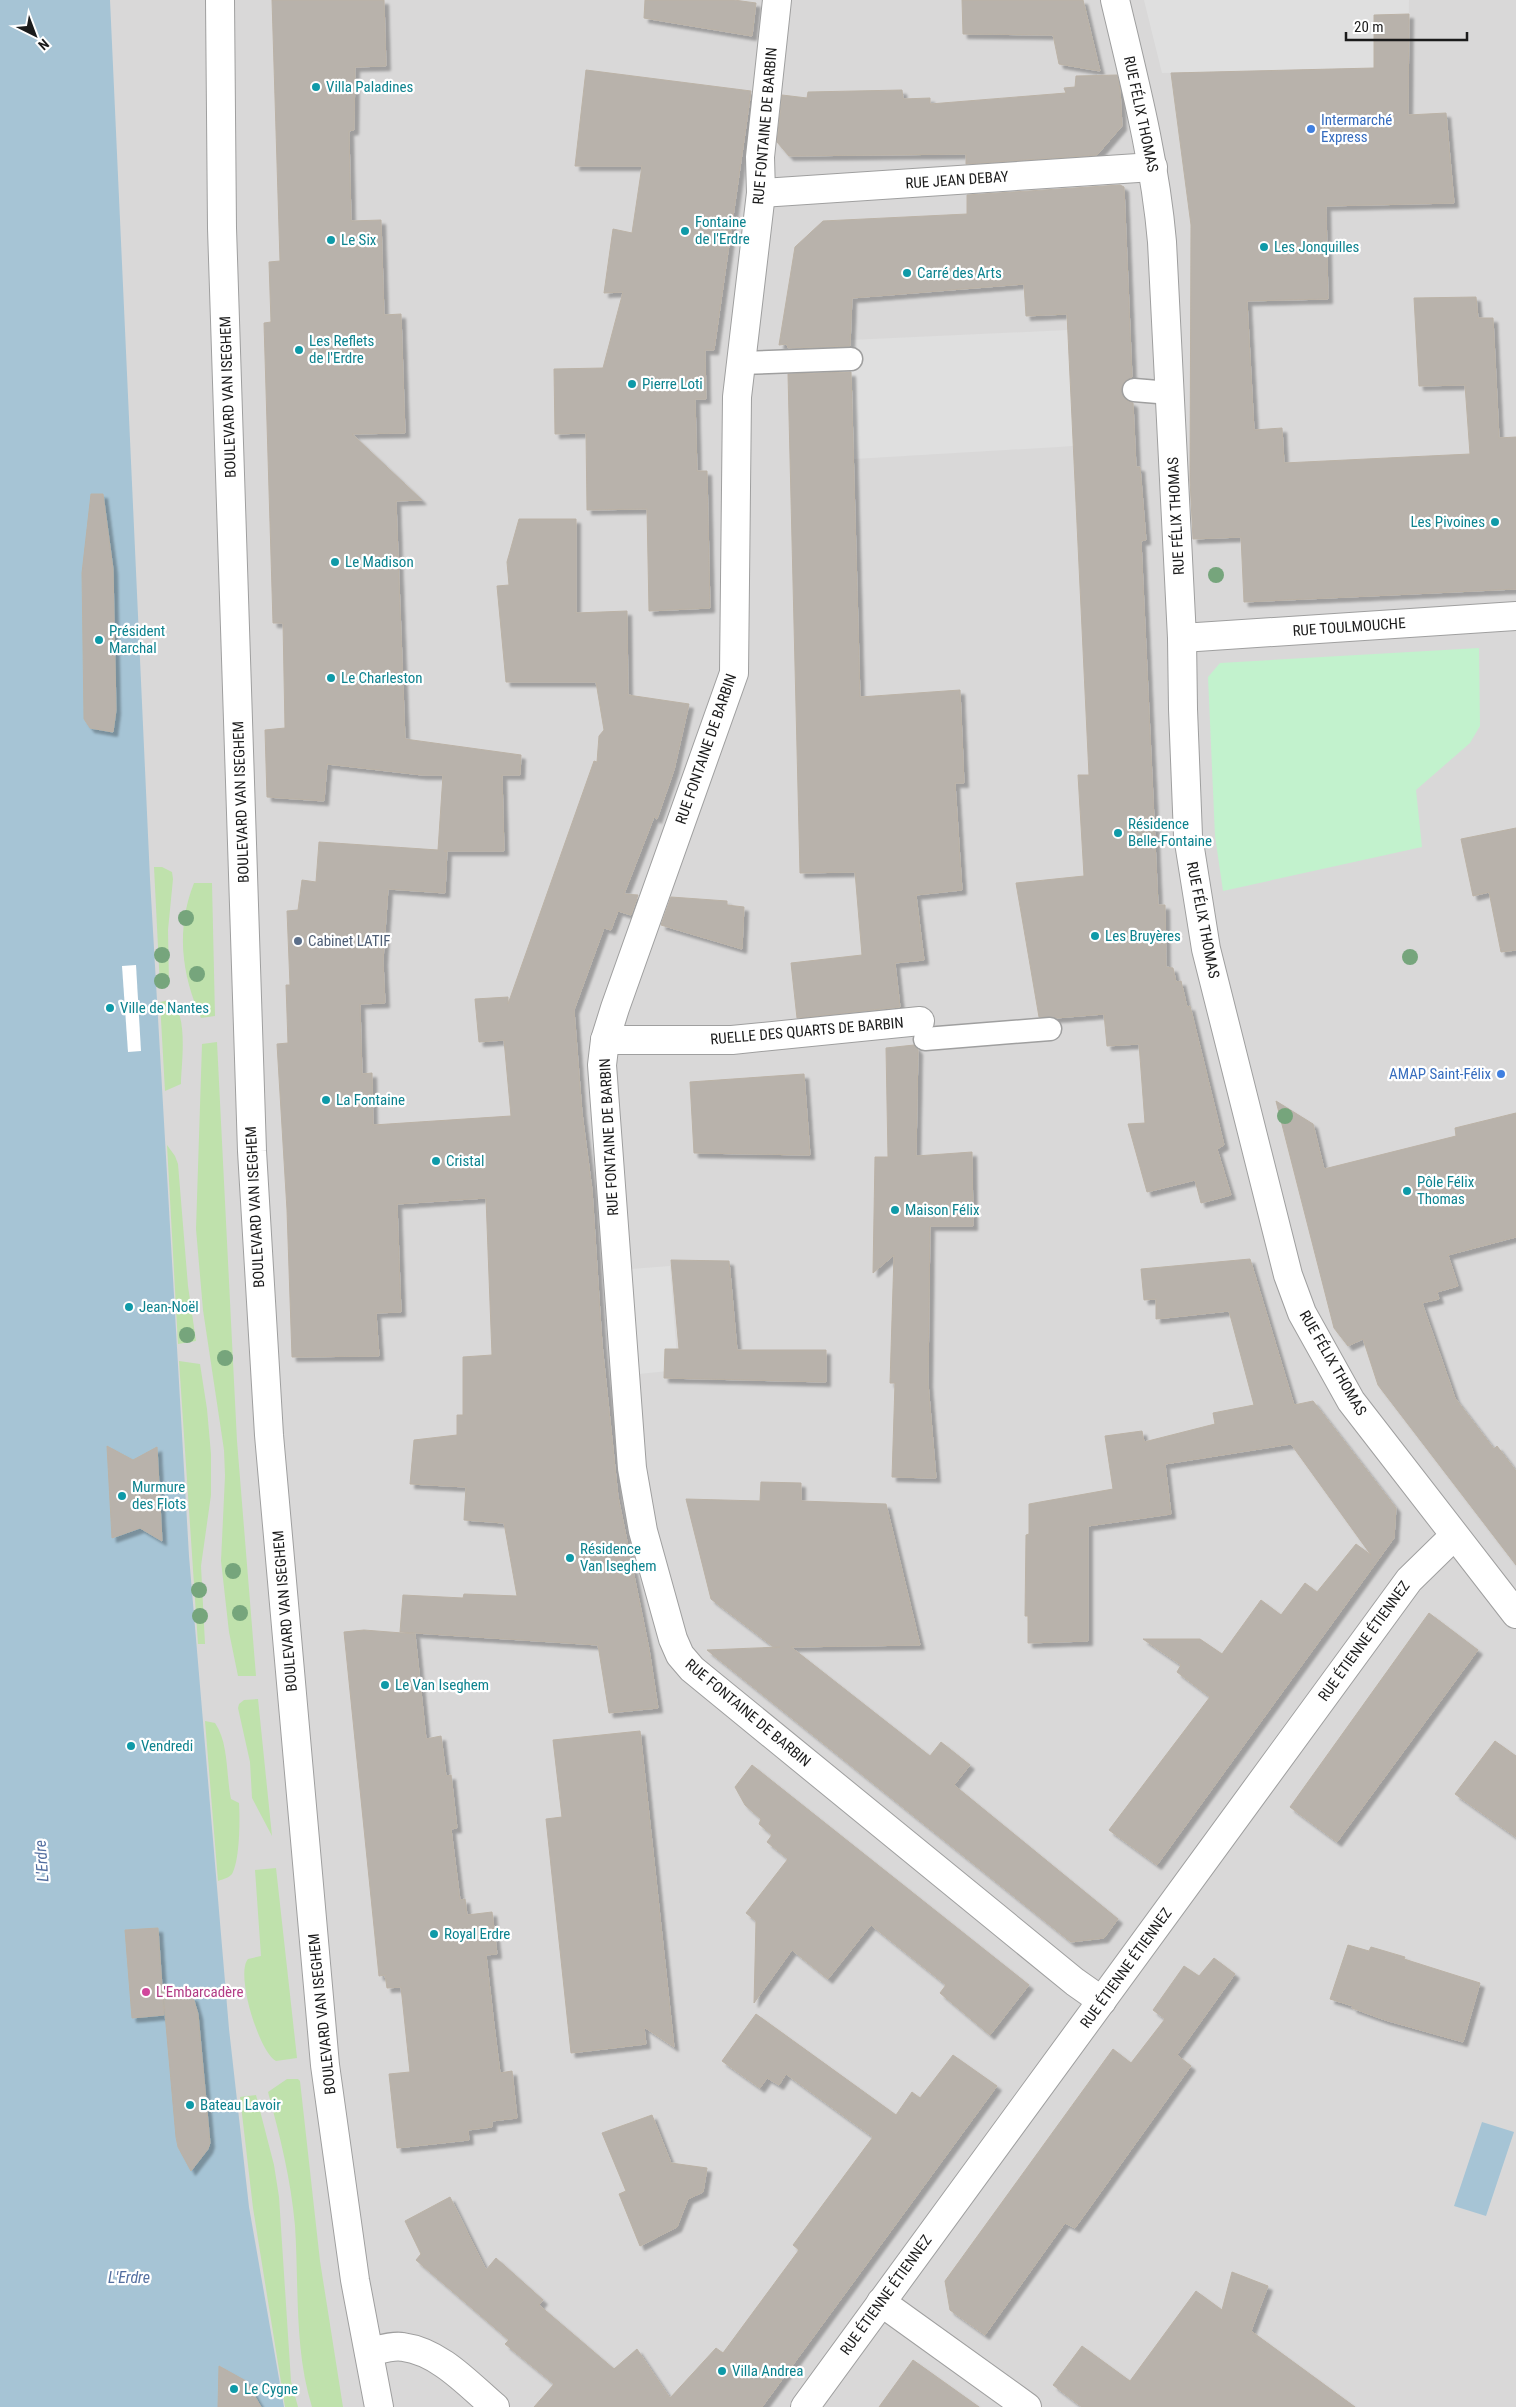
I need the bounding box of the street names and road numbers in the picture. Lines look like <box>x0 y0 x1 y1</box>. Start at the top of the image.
street label: RUE FONTAINE DE BARBIN <box>749 47 781 205</box>
street label: RUE FÉLIX THOMAS <box>1120 54 1162 174</box>
street label: RUE JEAN DEBAY <box>905 167 1009 193</box>
street label: BOULEVARD VAN ISEGHEM <box>216 316 240 478</box>
street label: RUE FÉLIX THOMAS <box>1164 456 1188 576</box>
street label: RUE TOULMOUCHE <box>1292 614 1406 640</box>
street label: RUE FONTAINE DE BARBIN <box>672 671 740 827</box>
street label: BOULEVARD VAN ISEGHEM <box>229 721 253 883</box>
street label: RUE FÉLIX THOMAS <box>1183 860 1223 980</box>
street label: RUELLE DES QUARTS DE BARBIN <box>710 1014 904 1048</box>
street label: RUE FONTAINE DE BARBIN <box>596 1058 622 1216</box>
street label: BOULEVARD VAN ISEGHEM <box>242 1126 268 1288</box>
street label: RUE FÉLIX THOMAS <box>1296 1307 1371 1419</box>
street label: BOULEVARD VAN ISEGHEM <box>269 1530 301 1692</box>
street label: RUE ÉTIENNE ÉTIENNEZ <box>1314 1577 1414 1705</box>
street label: RUE FONTAINE DE BARBIN <box>682 1655 814 1771</box>
street label: RUE ÉTIENNE ÉTIENNEZ <box>1076 1904 1176 2032</box>
street label: BOULEVARD VAN ISEGHEM <box>305 1933 339 2095</box>
street label: RUE ÉTIENNE ÉTIENNEZ <box>836 2231 936 2359</box>

